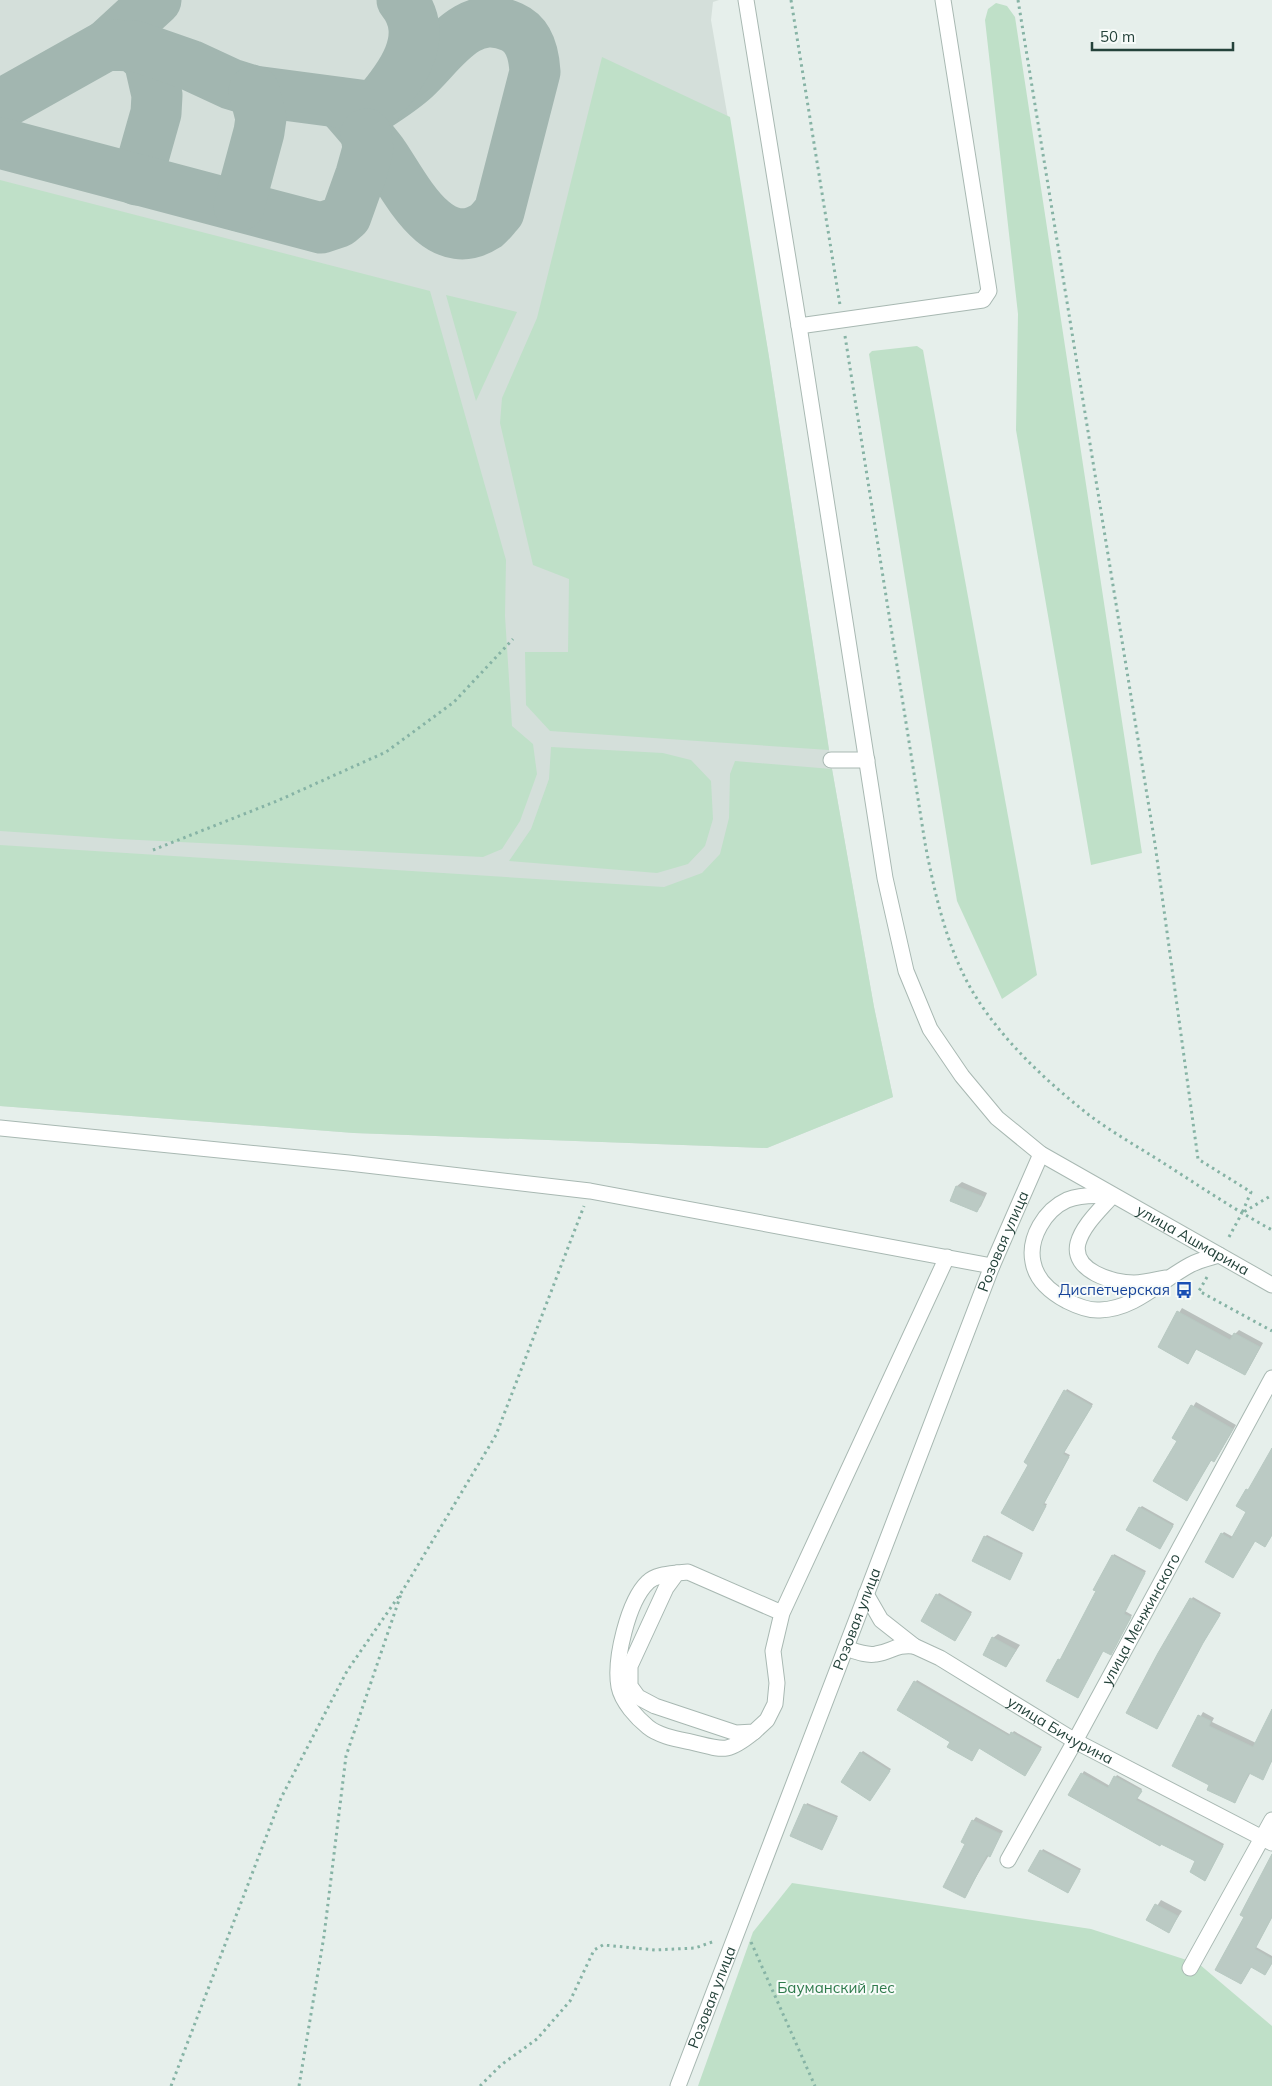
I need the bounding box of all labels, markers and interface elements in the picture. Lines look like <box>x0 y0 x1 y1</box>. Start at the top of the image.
scale bar <box>1092 20 1233 52</box>
text: 50 m <box>1100 27 1135 46</box>
street label: Розовая улица <box>973 1188 1033 1295</box>
street label: улица Ашмарина <box>1133 1200 1253 1279</box>
place label: Диспетчерская <box>1058 1280 1170 1299</box>
bus stop icon: Диспетчерская <box>1174 1280 1194 1300</box>
street label: улица Менжинского <box>1097 1550 1184 1689</box>
street label: Розовая улица <box>828 1565 885 1673</box>
street label: улица Бичурина <box>1004 1692 1117 1768</box>
street label: Розовая улица <box>683 1943 740 2051</box>
park label: Бауманский лес <box>777 1978 895 1997</box>

